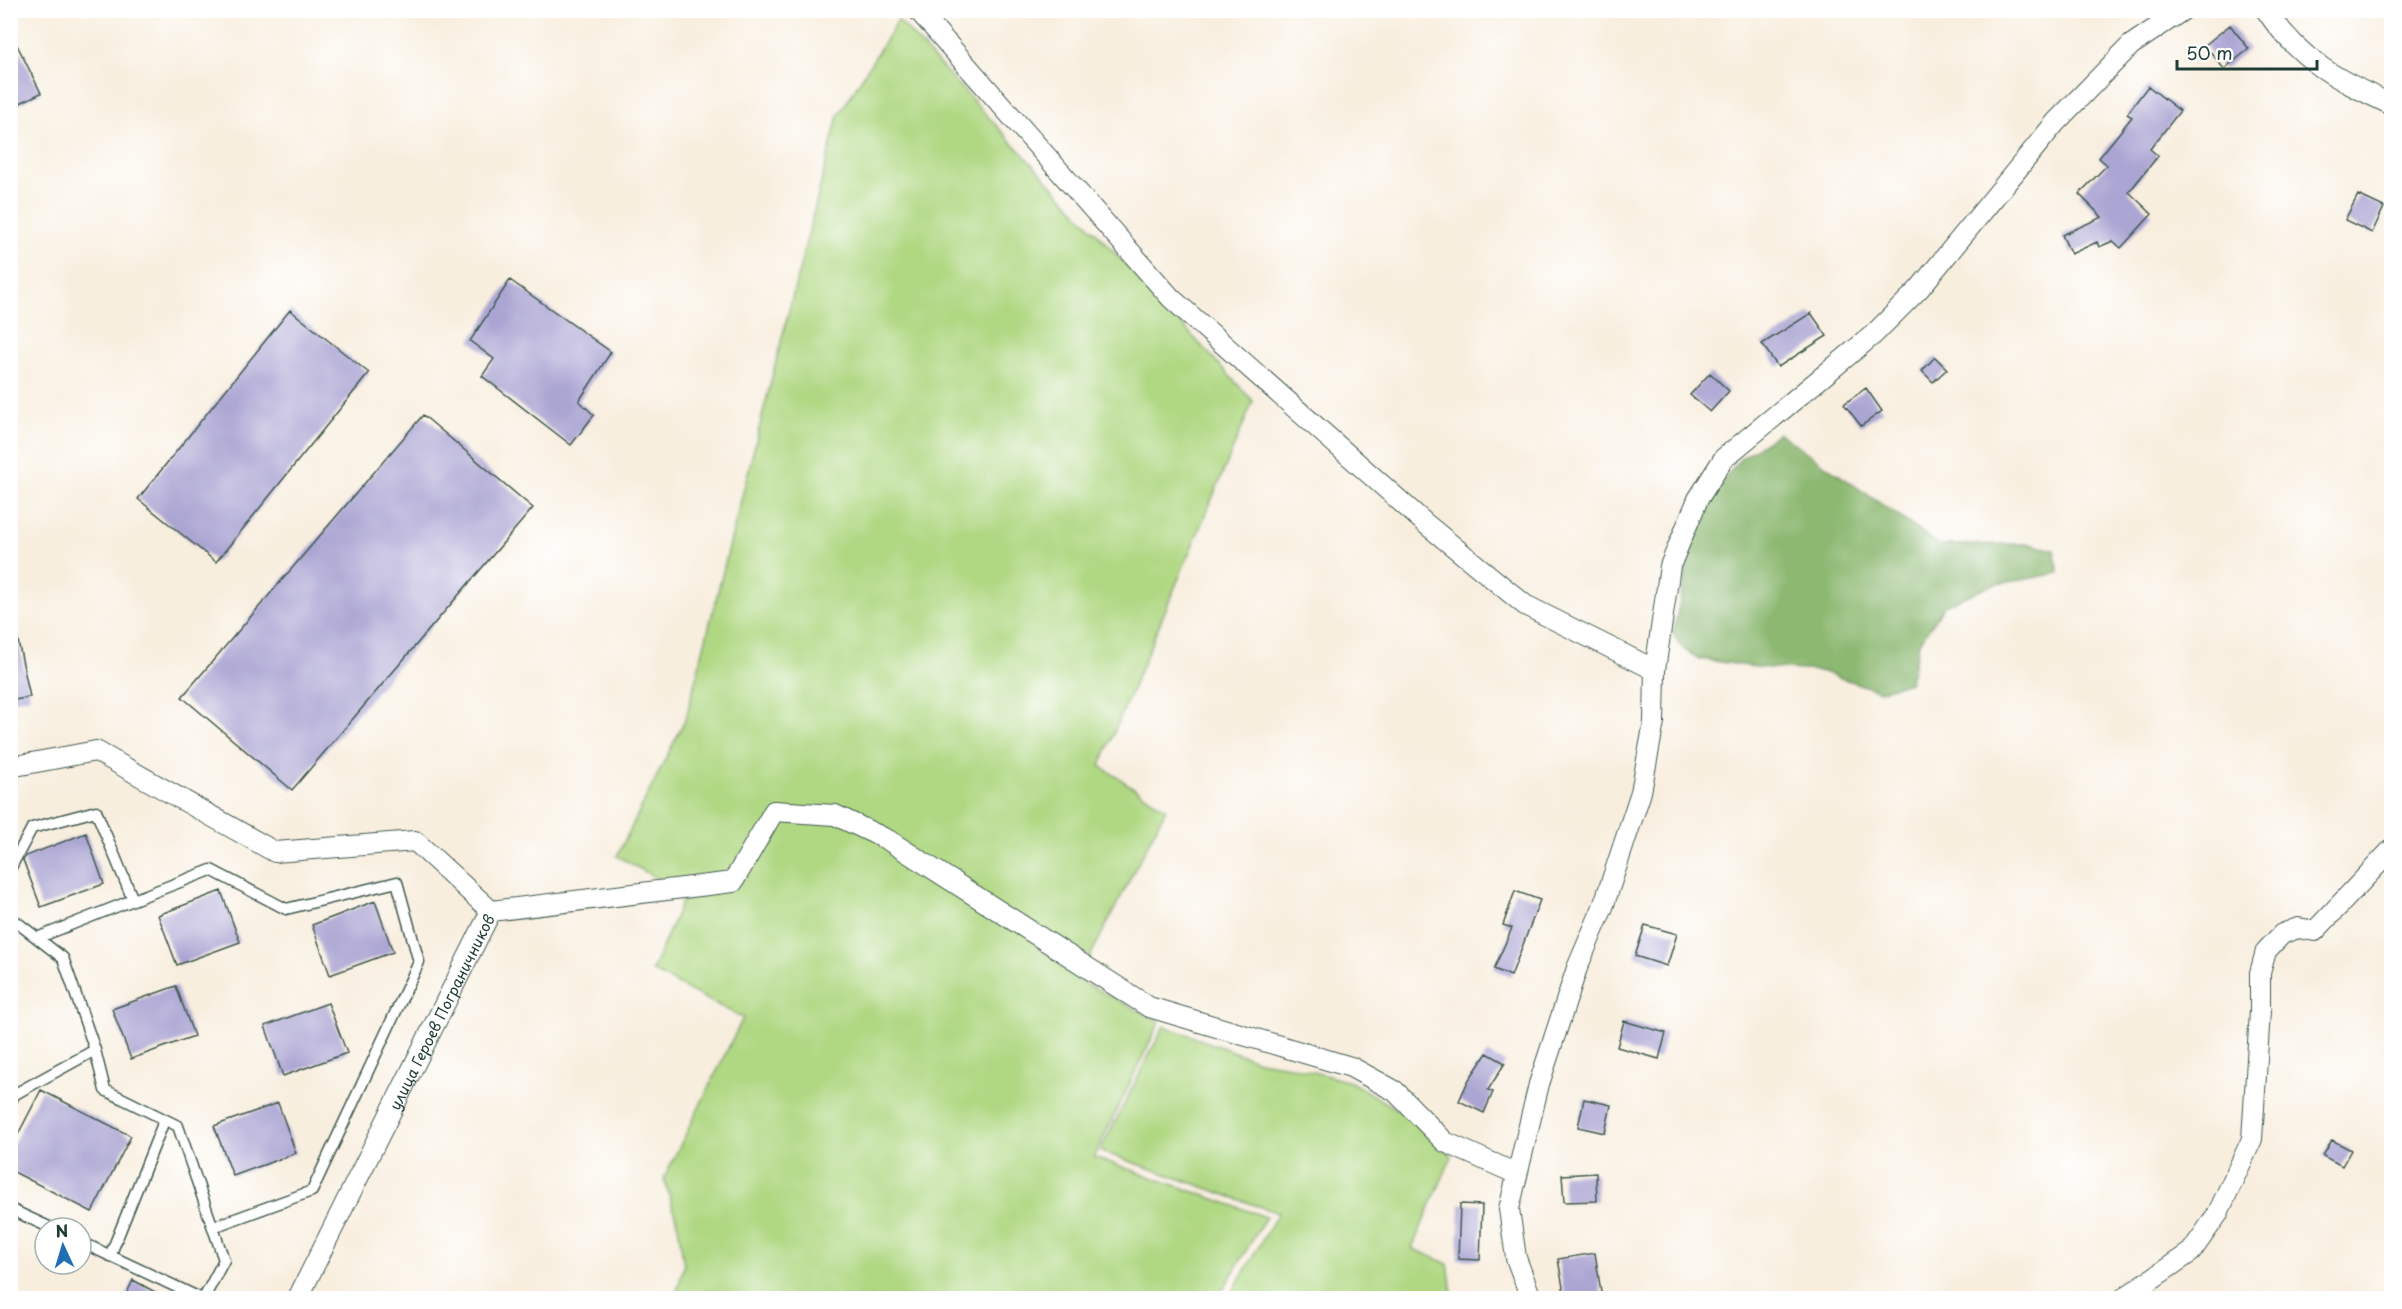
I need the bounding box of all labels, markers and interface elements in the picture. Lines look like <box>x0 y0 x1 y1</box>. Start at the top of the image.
scale bar <box>2177 33 2316 71</box>
text: 50 m <box>2186 39 2233 66</box>
street label: улица Героев Пограничников <box>382 909 499 1113</box>
north arrow <box>33 1216 93 1276</box>
text: N <box>55 1218 69 1242</box>

